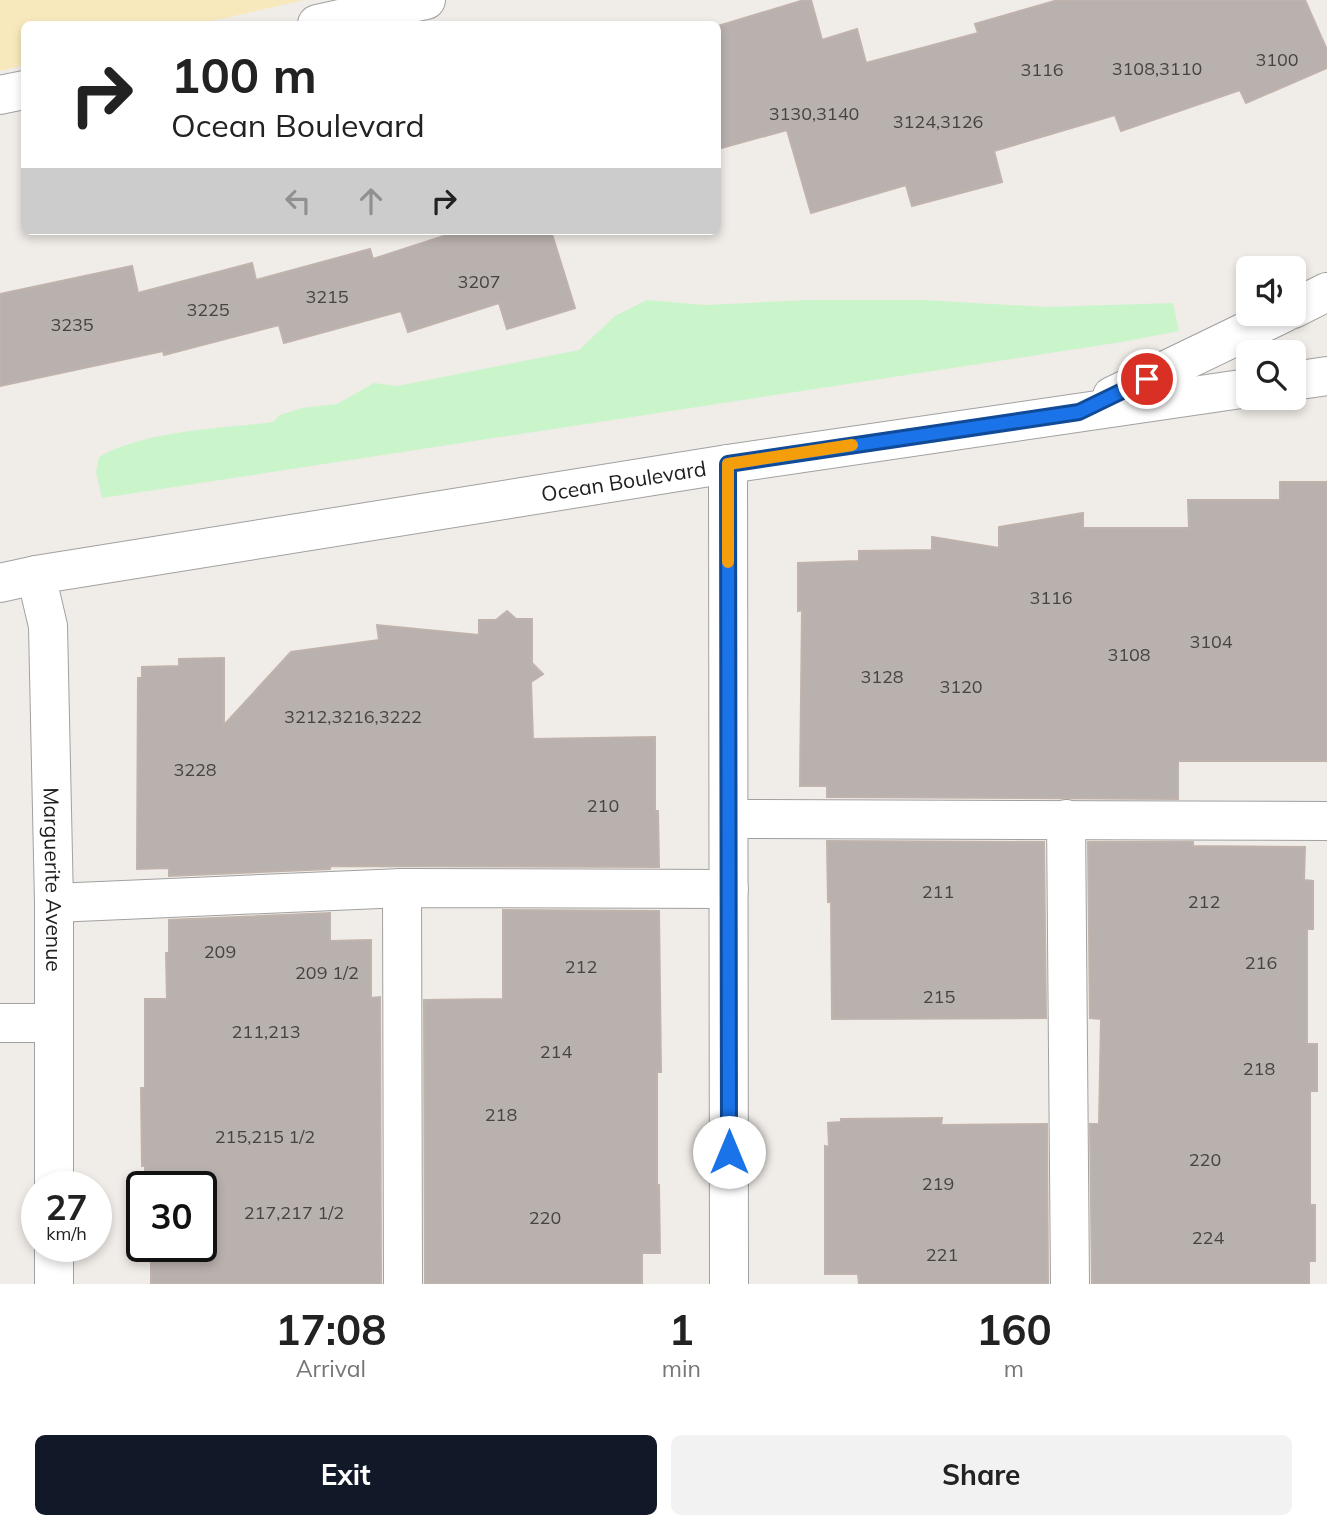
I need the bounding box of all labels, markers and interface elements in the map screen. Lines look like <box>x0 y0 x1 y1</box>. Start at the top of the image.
text: 100 m <box>171 44 317 105</box>
house number: 3100 <box>1255 48 1299 71</box>
icon: right <box>56 49 147 140</box>
house number: 3108,3110 <box>1112 57 1202 80</box>
house number: 3116 <box>1020 58 1064 81</box>
house number: 3130,3140 <box>769 102 859 125</box>
text: Ocean Boulevard <box>171 105 425 145</box>
house number: 3124,3126 <box>893 110 983 133</box>
icon: left <box>279 182 317 220</box>
icon: ahead <box>352 182 390 220</box>
icon: right <box>425 182 463 220</box>
map controls <box>1236 256 1306 410</box>
button: sound <box>1236 256 1306 326</box>
house number: 3207 <box>457 270 501 293</box>
house number: 3215 <box>305 285 349 308</box>
house number: 3225 <box>186 298 230 321</box>
house number: 3235 <box>50 313 94 336</box>
button: search <box>1236 340 1306 410</box>
pin <box>1117 349 1177 409</box>
icon: arrive <box>1128 360 1166 398</box>
street label: Ocean Boulevard <box>539 455 708 507</box>
house number: 3116 <box>1029 586 1073 609</box>
house number: 3104 <box>1189 630 1233 653</box>
house number: 3108 <box>1107 643 1151 666</box>
house number: 3128 <box>860 665 904 688</box>
house number: 3120 <box>939 675 983 698</box>
house number: 3212,3216,3222 <box>284 705 422 728</box>
house number: 3228 <box>173 758 217 781</box>
street label: Marguerite Avenue <box>38 787 67 972</box>
house number: 210 <box>587 794 619 817</box>
house number: 211 <box>922 880 954 903</box>
house number: 212 <box>1188 890 1220 913</box>
house number: 209 <box>204 940 236 963</box>
house number: 216 <box>1245 951 1277 974</box>
house number: 212 <box>565 955 597 978</box>
house number: 209 1/2 <box>295 961 359 984</box>
house number: 215 <box>923 985 955 1008</box>
house number: 211,213 <box>232 1020 300 1043</box>
house number: 214 <box>540 1040 572 1063</box>
house number: 218 <box>1243 1057 1275 1080</box>
house number: 218 <box>485 1103 517 1126</box>
position arrow <box>692 1115 766 1189</box>
house number: 215,215 1/2 <box>215 1125 315 1148</box>
house number: 220 <box>1189 1148 1221 1171</box>
speed limit sign: 30 <box>126 1171 217 1262</box>
house number: 219 <box>922 1172 954 1195</box>
text: 27 <box>45 1185 88 1229</box>
house number: 217,217 1/2 <box>244 1201 344 1224</box>
house number: 220 <box>529 1206 561 1229</box>
text: km/h <box>46 1222 87 1245</box>
house number: 224 <box>1192 1226 1224 1249</box>
house number: 221 <box>926 1243 958 1266</box>
text: 17:08 <box>275 1303 386 1356</box>
text: 1 <box>669 1303 694 1356</box>
text: 160 <box>976 1303 1052 1356</box>
text: Arrival <box>296 1354 366 1383</box>
text: min <box>662 1354 701 1383</box>
text: m <box>1004 1354 1024 1383</box>
button: Exit <box>35 1435 657 1515</box>
button: Share <box>671 1435 1292 1515</box>

